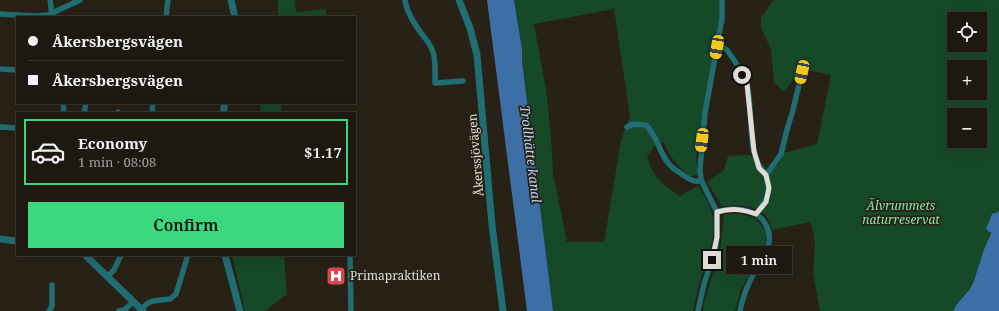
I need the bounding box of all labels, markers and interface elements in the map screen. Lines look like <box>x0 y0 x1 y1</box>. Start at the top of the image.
map controls <box>947 12 987 148</box>
button: locate <box>947 12 987 52</box>
text: Åkersbergsvägen <box>52 31 183 51</box>
car <box>709 34 725 60</box>
car <box>794 59 810 85</box>
button: + <box>947 60 987 100</box>
route start <box>733 66 751 84</box>
text: Åkersbergsvägen <box>52 70 183 90</box>
water label: Trollhätte kanal <box>516 104 546 204</box>
button: − <box>947 108 987 148</box>
street label: Åkerssjövägen <box>463 113 488 197</box>
car <box>695 127 709 153</box>
text: Economy <box>78 133 147 153</box>
icon: car <box>30 134 66 170</box>
text: $1.17 <box>304 142 342 162</box>
text: 1 min · 08:08 <box>78 153 156 171</box>
park label: Älvrummets naturreservat <box>862 197 940 228</box>
button: Confirm <box>28 202 344 248</box>
callout: 1 min <box>726 246 792 274</box>
route end <box>703 251 721 269</box>
text: 1 min <box>741 251 777 269</box>
hospital icon: Primapraktiken <box>325 265 347 287</box>
place label: Primapraktiken <box>350 267 441 284</box>

